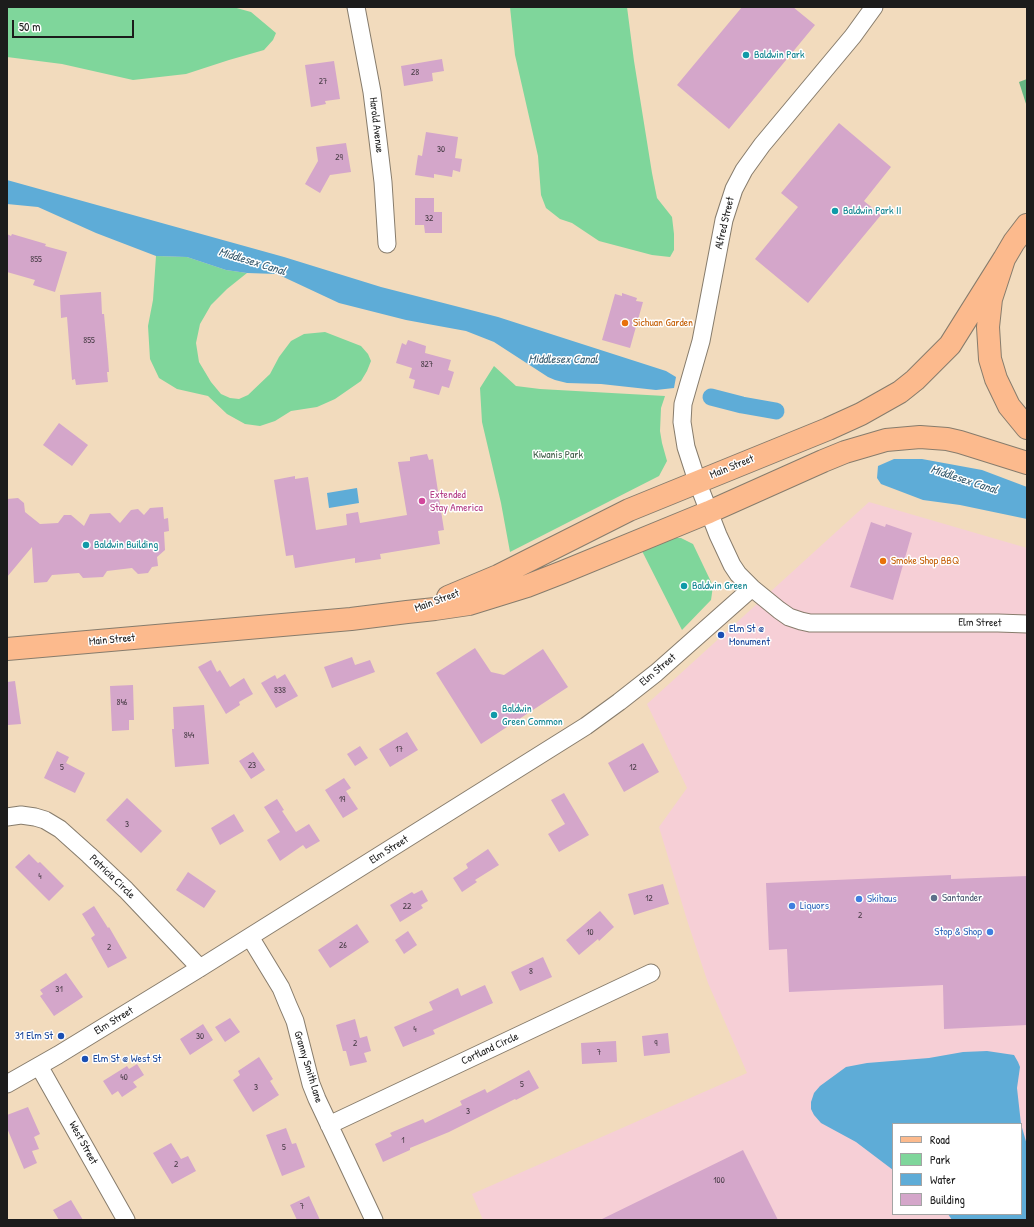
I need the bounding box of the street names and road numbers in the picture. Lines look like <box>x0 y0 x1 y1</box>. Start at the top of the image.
street label: Harold Avenue <box>366 97 386 153</box>
street label: Alfred Street <box>713 196 737 250</box>
street label: Main Street <box>708 452 756 482</box>
street label: Main Street <box>413 587 461 615</box>
street label: Elm Street <box>958 616 1002 630</box>
street label: Main Street <box>88 631 136 649</box>
street label: Elm Street <box>637 651 679 689</box>
street label: Elm Street <box>367 833 411 867</box>
street label: Patricia Circle <box>87 852 137 902</box>
street label: Elm Street <box>92 1004 136 1038</box>
street label: Granny Smith Lane <box>291 1029 325 1105</box>
street label: Cortland Circle <box>459 1030 521 1068</box>
street label: West Street <box>66 1119 100 1167</box>

